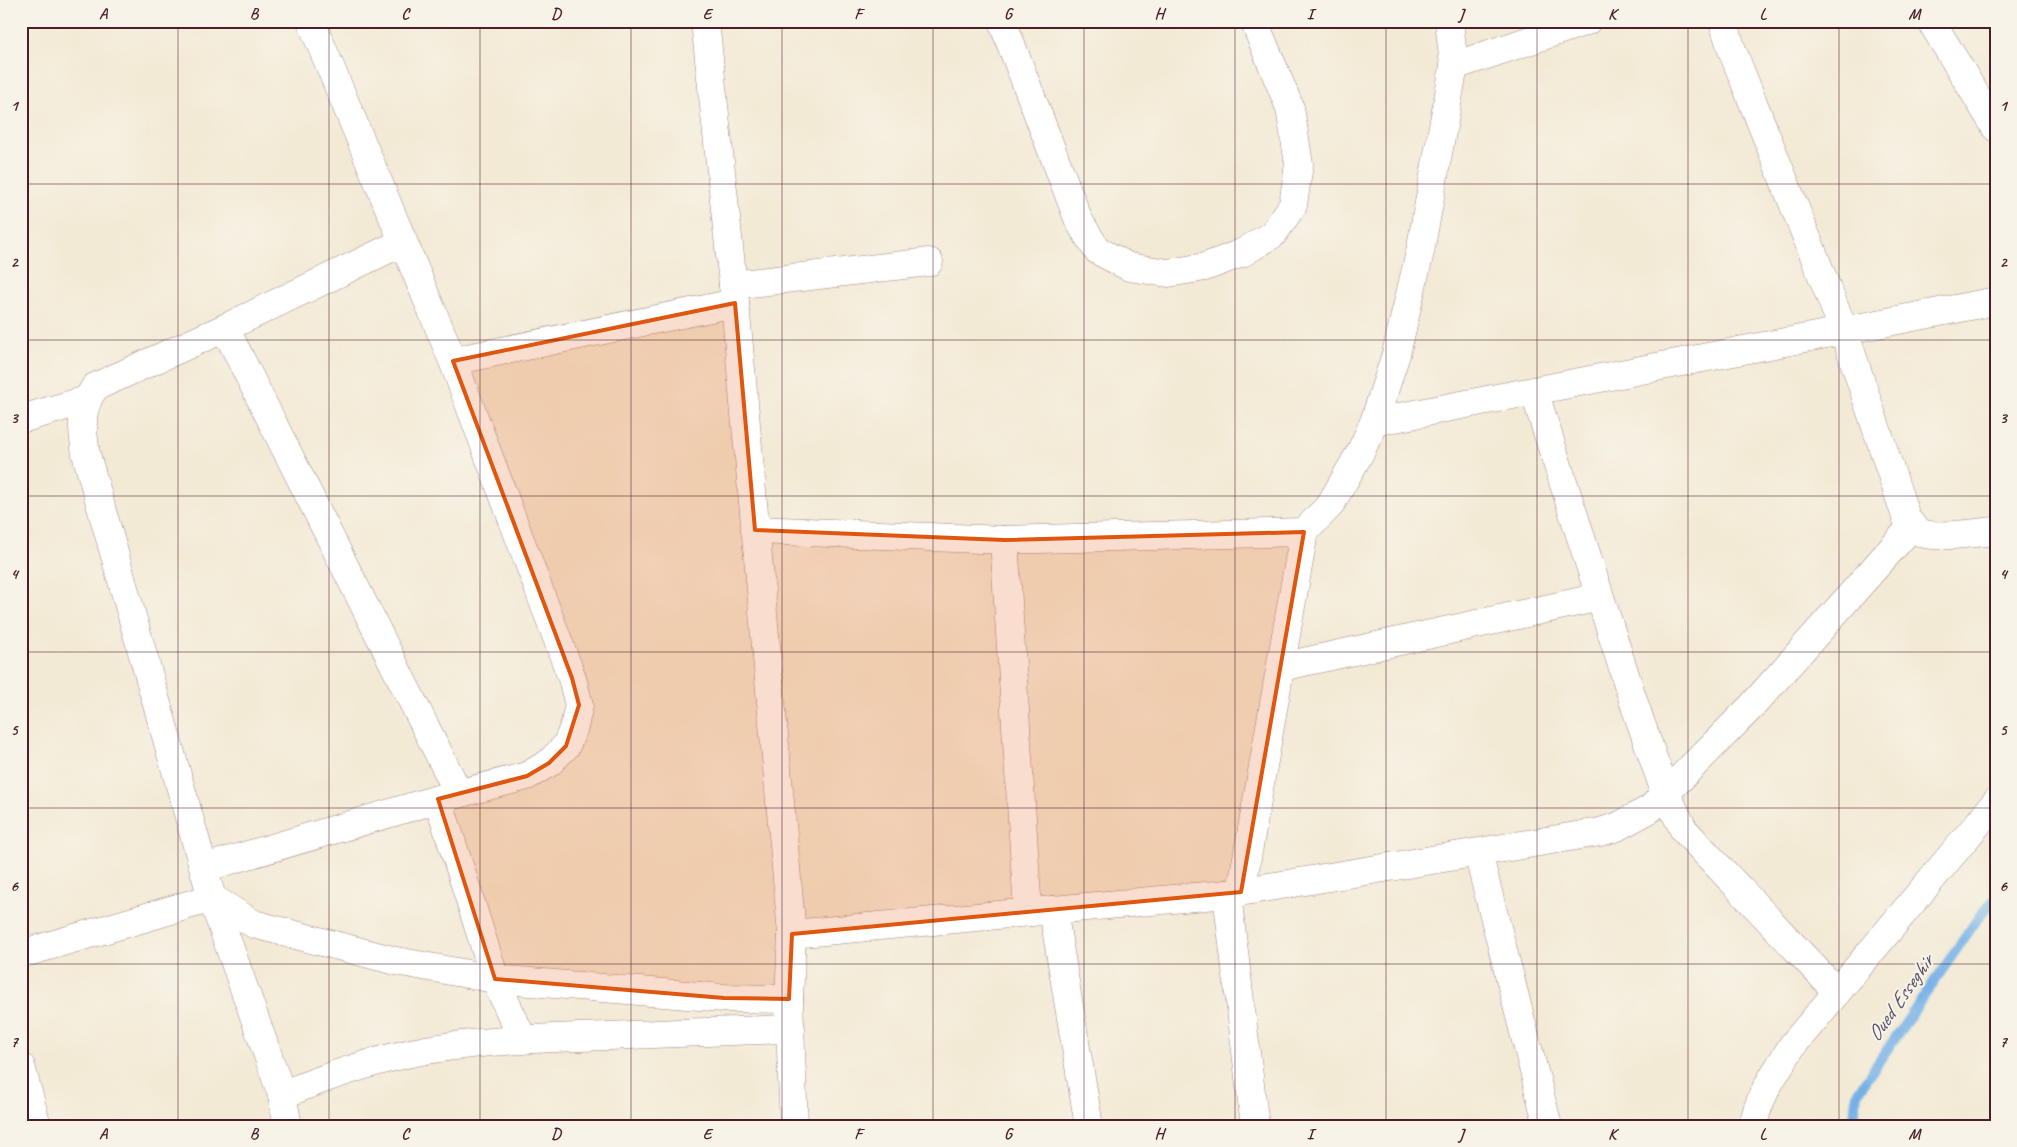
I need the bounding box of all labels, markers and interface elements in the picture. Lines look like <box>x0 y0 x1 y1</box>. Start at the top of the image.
text: A <box>99 4 109 24</box>
text: B <box>250 4 260 24</box>
text: C <box>401 4 411 24</box>
text: D <box>551 4 562 24</box>
text: E <box>703 4 714 24</box>
text: F <box>854 4 865 24</box>
text: G <box>1004 4 1014 24</box>
text: H <box>1154 4 1166 24</box>
text: I <box>1307 4 1317 24</box>
text: J <box>1457 4 1466 24</box>
text: K <box>1608 4 1620 24</box>
text: L <box>1760 4 1768 24</box>
text: M <box>1908 4 1922 24</box>
text: 1 <box>10 96 19 116</box>
text: 1 <box>1999 96 2008 116</box>
text: 2 <box>10 252 19 272</box>
text: 2 <box>1999 252 2008 272</box>
text: 3 <box>10 408 19 428</box>
text: 3 <box>1999 408 2008 428</box>
text: 4 <box>10 564 19 584</box>
text: 4 <box>1999 564 2008 584</box>
text: 5 <box>11 720 20 740</box>
text: 5 <box>2000 720 2009 740</box>
text: 6 <box>10 876 19 896</box>
text: 6 <box>1999 876 2008 896</box>
water label: Oued Esseghir <box>1861 947 1941 1046</box>
text: 7 <box>10 1032 19 1052</box>
text: 7 <box>1999 1032 2008 1052</box>
text: A <box>99 1124 109 1144</box>
text: B <box>250 1124 260 1144</box>
text: C <box>401 1124 411 1144</box>
text: D <box>551 1124 562 1144</box>
text: E <box>703 1124 714 1144</box>
text: F <box>854 1124 865 1144</box>
text: G <box>1004 1124 1014 1144</box>
text: H <box>1154 1124 1166 1144</box>
text: I <box>1307 1124 1317 1144</box>
text: J <box>1457 1124 1466 1144</box>
text: K <box>1608 1124 1620 1144</box>
text: L <box>1760 1124 1768 1144</box>
text: M <box>1908 1124 1922 1144</box>

